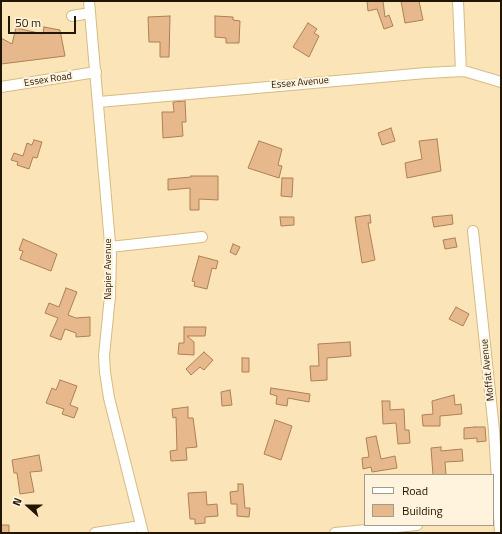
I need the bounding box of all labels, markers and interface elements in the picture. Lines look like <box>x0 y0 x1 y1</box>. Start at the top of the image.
scale bar <box>10 8 78 34</box>
text: 50 m <box>15 13 41 32</box>
street label: Essex Road <box>23 70 73 90</box>
street label: Essex Avenue <box>271 75 329 91</box>
street label: Napier Avenue <box>103 238 115 300</box>
street label: Moffat Avenue <box>479 338 497 402</box>
legend <box>364 474 494 526</box>
text: Road <box>402 481 428 500</box>
north arrow <box>8 486 48 526</box>
text: N <box>8 495 26 508</box>
text: Building <box>402 501 443 520</box>

